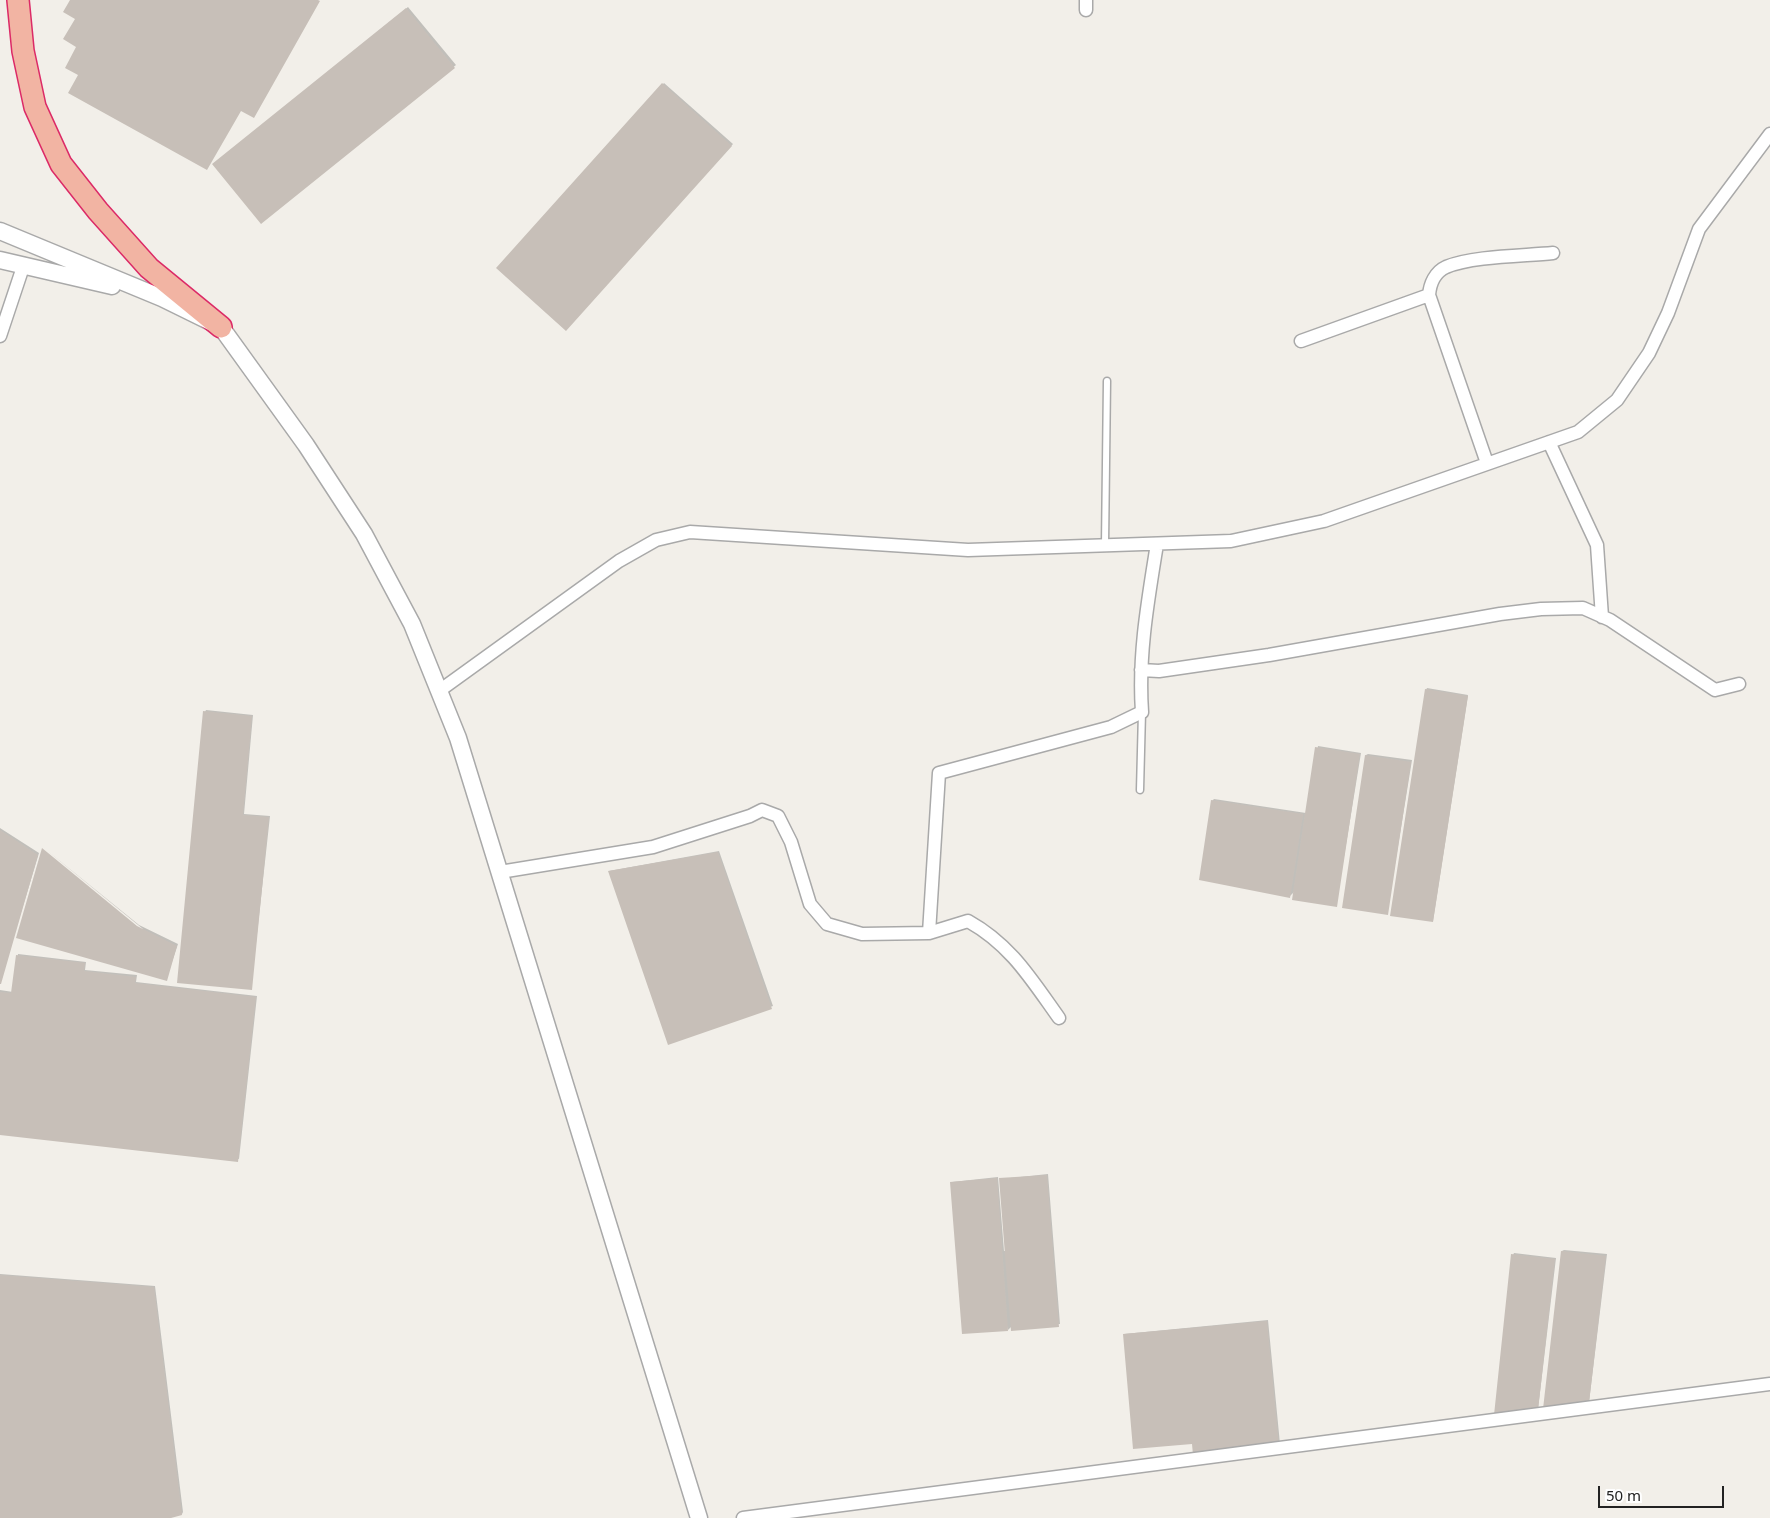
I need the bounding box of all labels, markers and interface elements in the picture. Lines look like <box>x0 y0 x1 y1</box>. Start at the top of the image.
scale bar <box>1600 1476 1726 1508</box>
text: 50 m <box>1606 1485 1641 1505</box>

